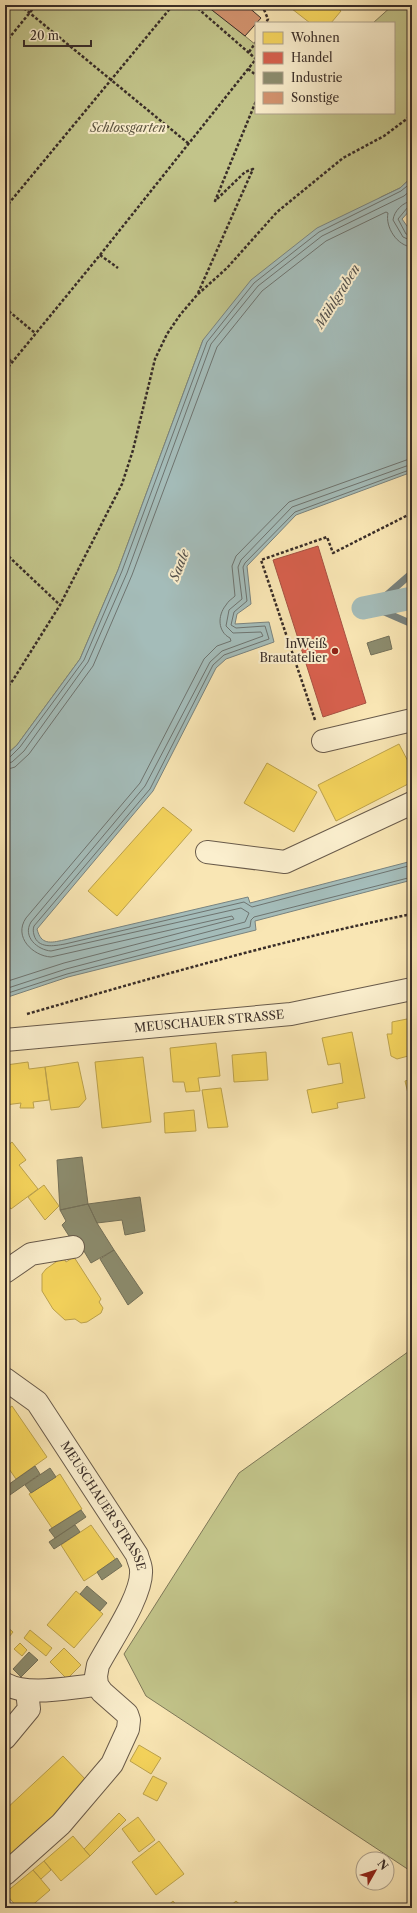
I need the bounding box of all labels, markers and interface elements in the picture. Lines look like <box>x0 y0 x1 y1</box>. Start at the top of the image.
scale bar <box>24 22 91 48</box>
legend <box>255 22 395 114</box>
text: 20 m <box>30 28 59 43</box>
text: Wohnen <box>290 30 340 45</box>
text: Handel <box>291 50 333 65</box>
text: Industrie <box>291 70 343 85</box>
text: Sonstige <box>291 90 339 105</box>
park label: Schlossgarten <box>89 120 166 135</box>
water label: Mühlgraben <box>310 261 363 333</box>
water label: Saale <box>165 546 193 584</box>
place label: InWeiß Brautatelier <box>259 636 328 665</box>
marker: InWeiß Brautatelier <box>330 646 340 656</box>
street label: MEUSCHAUER STRASSE <box>134 1007 285 1035</box>
street label: MEUSCHAUER STRASSE <box>58 1438 149 1572</box>
north arrow <box>355 1851 395 1891</box>
text: N <box>374 1857 391 1873</box>

